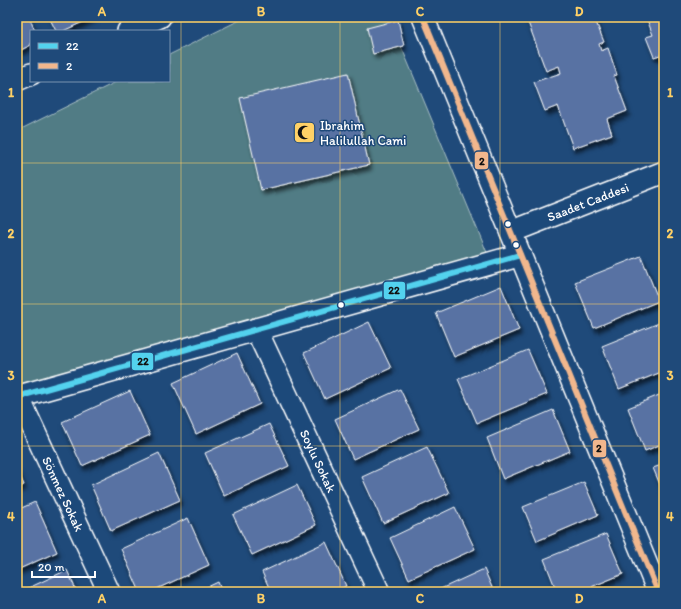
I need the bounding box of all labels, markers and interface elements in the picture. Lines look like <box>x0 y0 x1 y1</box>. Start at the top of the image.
text: A <box>97 4 107 19</box>
text: B <box>257 4 266 19</box>
text: C <box>416 4 425 19</box>
text: D <box>575 4 584 19</box>
legend <box>30 30 170 82</box>
text: 22 <box>66 39 79 53</box>
text: 2 <box>66 59 73 73</box>
text: 1 <box>8 85 14 100</box>
text: 1 <box>667 85 673 100</box>
place label: Ibrahim Halilullah Cami <box>320 118 406 148</box>
mosque icon: Ibrahim Halilullah Cami <box>292 119 318 145</box>
line badge: 2 <box>474 151 489 170</box>
text: 2 <box>479 155 485 168</box>
street label: Saadet Caddesi <box>545 180 631 224</box>
unlabelled marker <box>503 219 513 229</box>
text: 2 <box>8 226 15 241</box>
text: 2 <box>667 226 674 241</box>
unlabelled marker <box>511 240 521 250</box>
line badge: 22 <box>383 281 406 300</box>
text: 22 <box>388 284 400 297</box>
unlabelled marker <box>336 300 346 310</box>
line badge: 22 <box>131 352 154 371</box>
text: 22 <box>137 355 149 368</box>
text: 3 <box>7 368 15 383</box>
text: 3 <box>666 368 674 383</box>
street label: Soylu Sokak <box>297 427 339 495</box>
line badge: 2 <box>592 439 607 458</box>
text: 2 <box>596 442 602 455</box>
street label: Sönmez Sokak <box>39 454 87 534</box>
text: 4 <box>7 509 15 524</box>
text: 4 <box>666 509 674 524</box>
scale bar <box>32 553 95 579</box>
text: 20 m <box>38 560 65 574</box>
text: A <box>97 591 107 606</box>
text: B <box>257 591 266 606</box>
text: C <box>416 591 425 606</box>
text: D <box>575 591 584 606</box>

